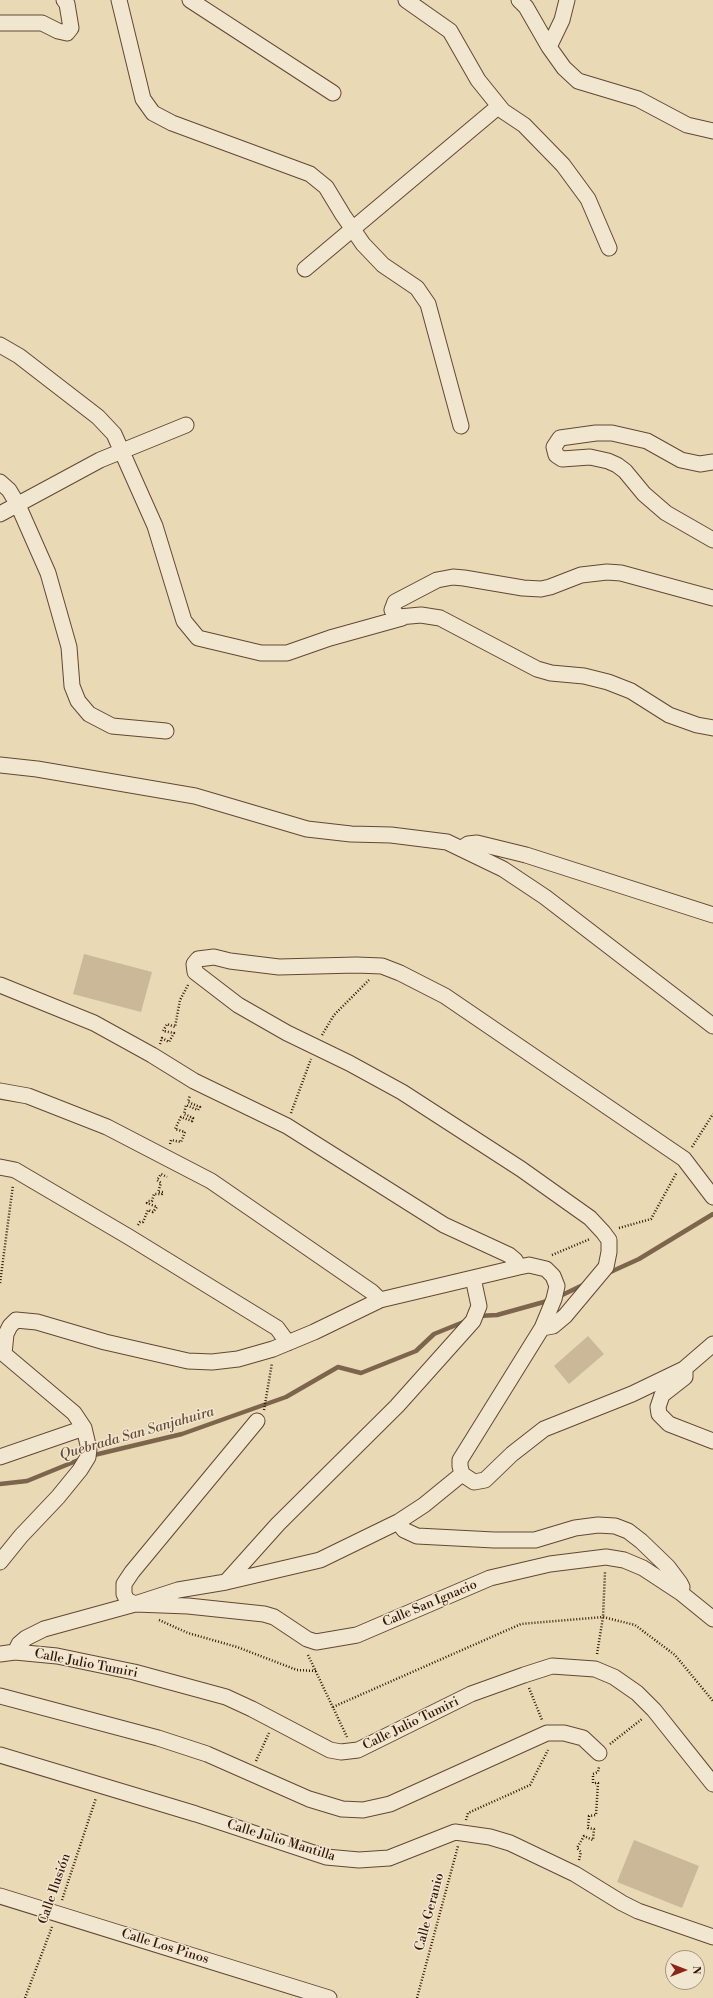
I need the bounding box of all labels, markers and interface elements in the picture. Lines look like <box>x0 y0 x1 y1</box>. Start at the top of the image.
water label: Quebrada San Sanjahuira <box>58 1404 216 1464</box>
street label: Calle San Ignacio <box>380 1577 480 1631</box>
street label: Calle Julio Tumiri <box>33 1646 139 1682</box>
street label: Calle Julio Tumiri <box>360 1694 462 1754</box>
street label: Calle Julio Mantilla <box>225 1817 337 1865</box>
street label: Calle Ilusión <box>36 1852 74 1926</box>
street label: Calle Geranio <box>412 1871 448 1953</box>
street label: Calle Los Pinos <box>119 1926 211 1968</box>
north arrow <box>665 1950 705 1990</box>
text: N <box>689 1966 703 1974</box>

